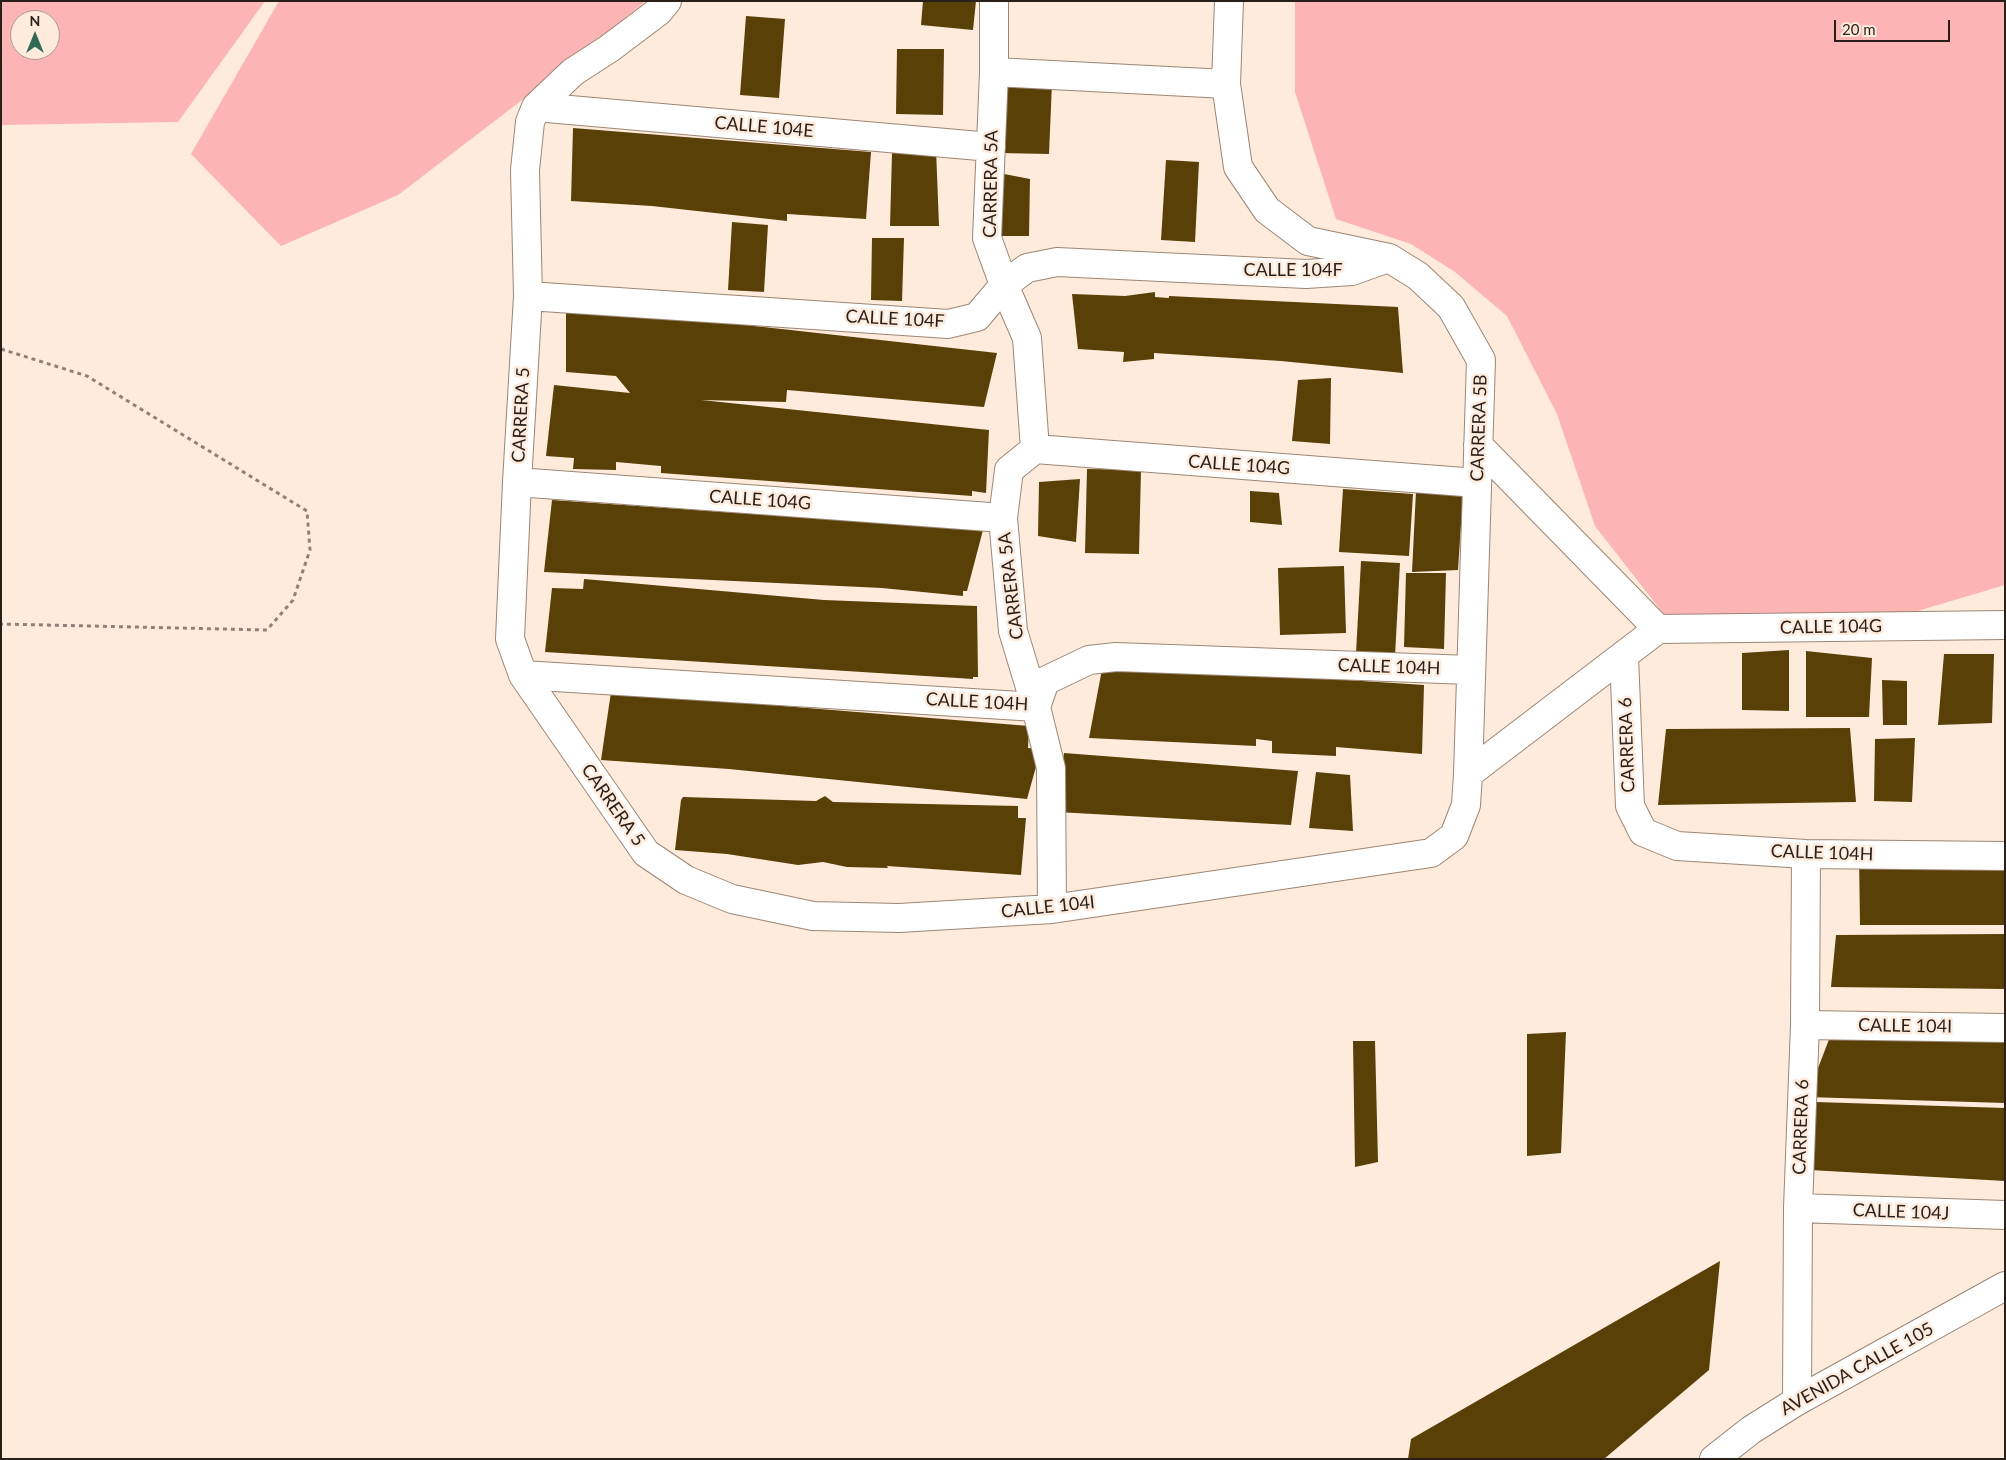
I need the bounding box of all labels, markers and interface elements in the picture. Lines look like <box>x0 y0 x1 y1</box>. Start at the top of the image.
north arrow <box>10 10 60 60</box>
scale bar <box>1836 10 1952 42</box>
text: N <box>30 12 40 29</box>
text: 20 m <box>1842 20 1876 38</box>
street label: CALLE 104E <box>714 112 814 142</box>
street label: CARRERA 5A <box>979 130 1003 238</box>
street label: CALLE 104F <box>1243 259 1343 281</box>
street label: CALLE 104F <box>845 306 945 332</box>
street label: CARRERA 5 <box>508 367 534 463</box>
street label: CARRERA 5B <box>1466 374 1492 482</box>
street label: CALLE 104G <box>1187 451 1291 479</box>
street label: CALLE 104G <box>708 486 812 514</box>
street label: CARRERA 5A <box>994 531 1028 641</box>
street label: CALLE 104G <box>1780 615 1882 639</box>
street label: CALLE 104H <box>1337 654 1441 680</box>
street label: CALLE 104H <box>925 689 1029 715</box>
street label: CARRERA 6 <box>1615 697 1639 793</box>
street label: CARRERA 5 <box>577 760 649 850</box>
street label: CALLE 104H <box>1770 840 1874 866</box>
street label: CALLE 104I <box>1000 891 1096 923</box>
street label: CALLE 104I <box>1858 1014 1952 1038</box>
street label: CARRERA 6 <box>1789 1079 1813 1175</box>
street label: CALLE 104J <box>1852 1200 1950 1224</box>
street label: AVENIDA CALLE 105 <box>1777 1318 1937 1420</box>

